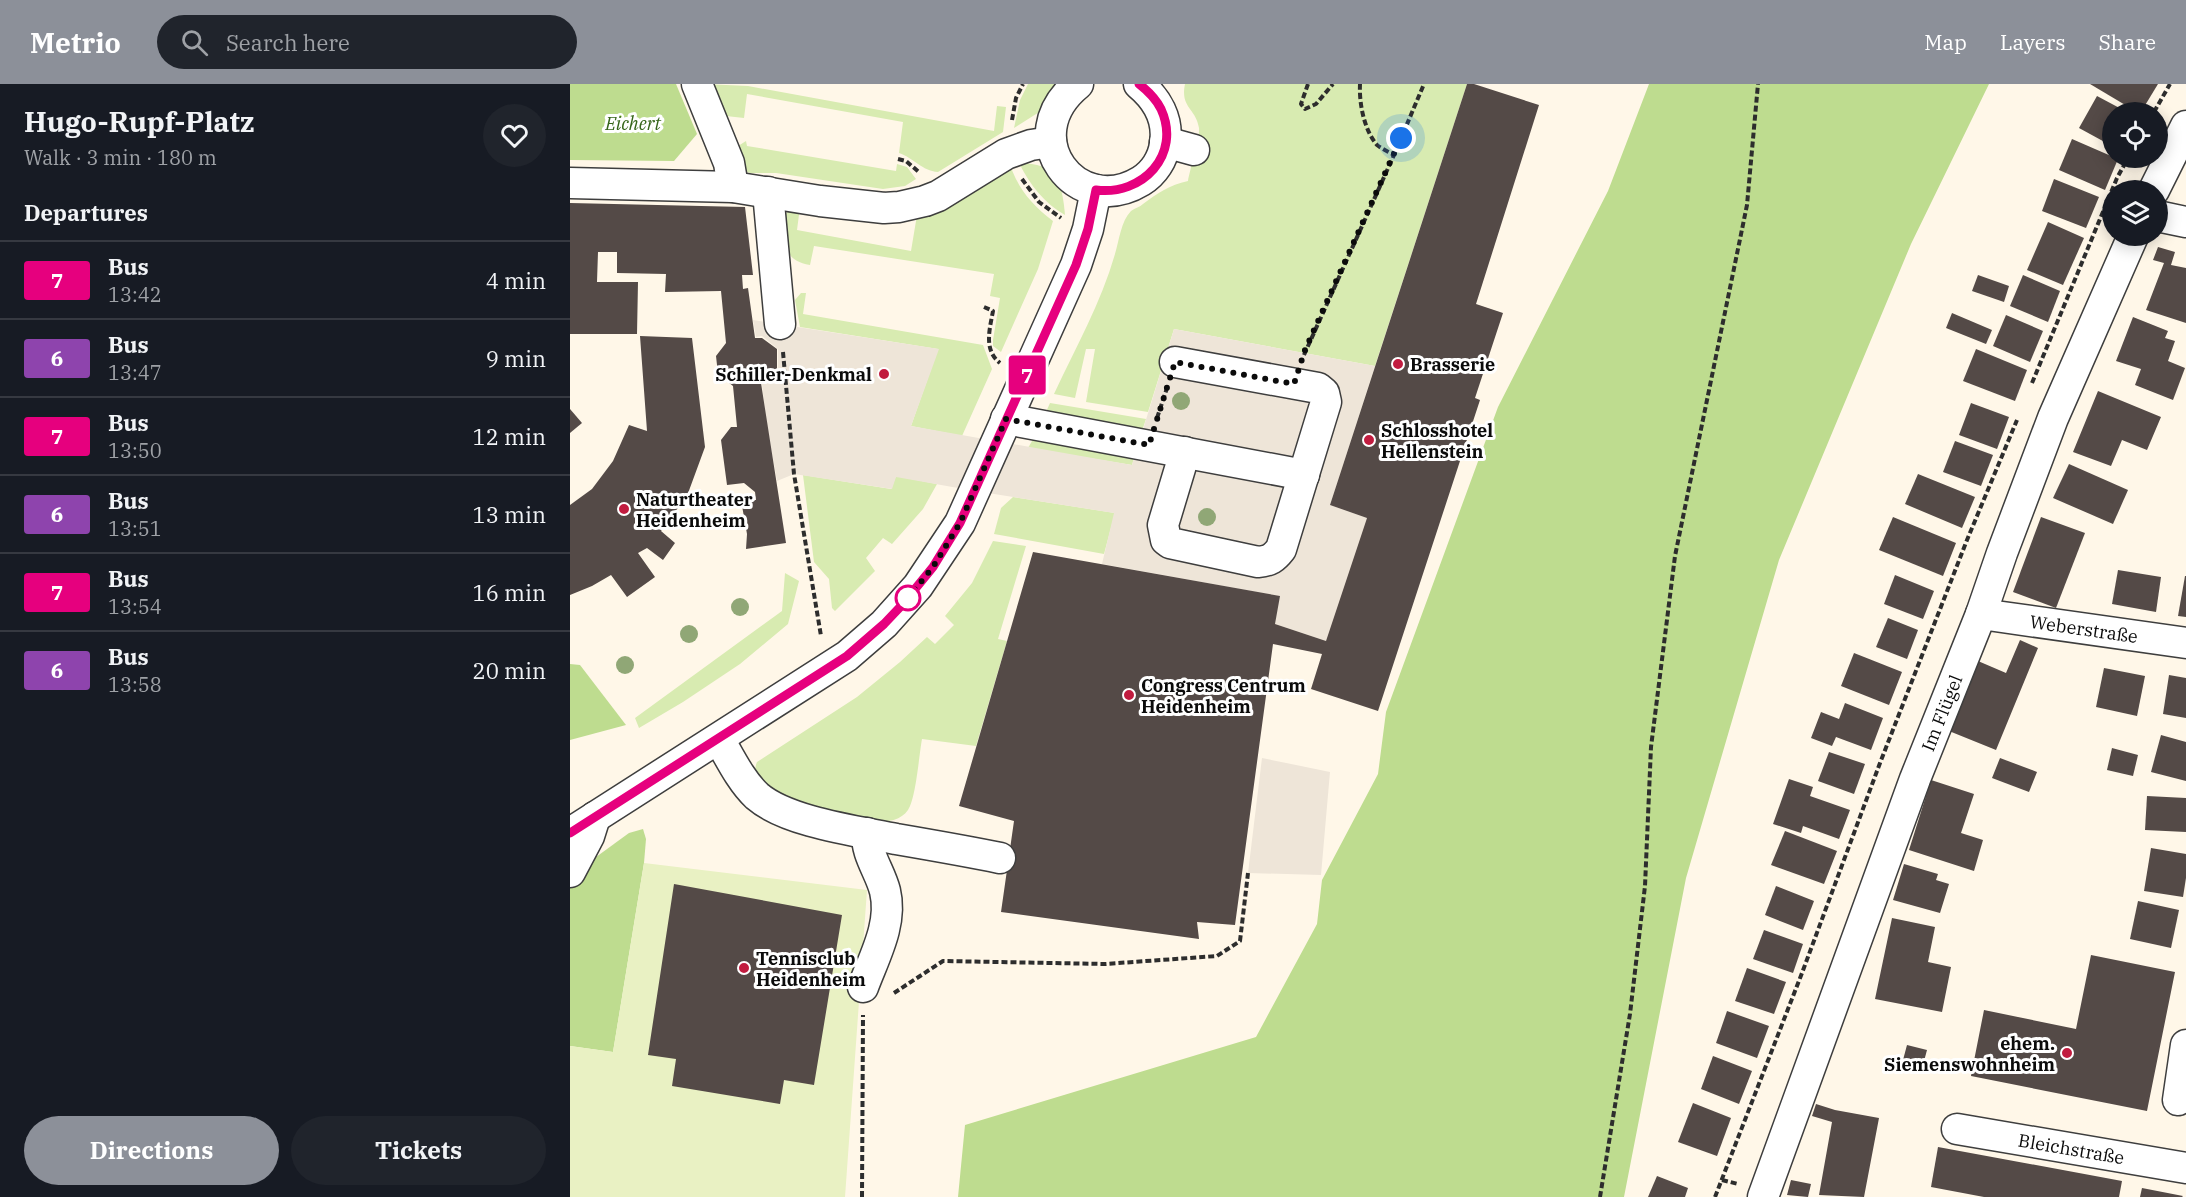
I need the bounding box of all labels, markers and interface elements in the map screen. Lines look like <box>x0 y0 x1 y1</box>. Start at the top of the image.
search box <box>157 15 577 69</box>
text: Metrio <box>30 24 121 61</box>
icon: search <box>178 26 211 59</box>
text: Search here <box>226 28 350 57</box>
text: Map <box>1924 28 1967 56</box>
text: Layers <box>2000 28 2066 56</box>
text: Share <box>2099 28 2156 56</box>
map controls <box>2102 102 2168 246</box>
button: locate <box>2102 102 2168 168</box>
text: Hugo-Rupf-Platz <box>24 103 254 140</box>
button: heart <box>483 104 546 167</box>
park label: Eichert <box>604 112 661 135</box>
your location <box>1386 123 1416 153</box>
text: Walk · 3 min · 180 m <box>24 144 217 171</box>
button: layers <box>2102 180 2168 246</box>
text: Departures <box>24 198 148 227</box>
text: Bus <box>108 252 149 281</box>
text: 7 <box>51 266 63 294</box>
text: 4 min <box>486 266 546 295</box>
text: 13:42 <box>108 281 162 308</box>
text: Bus <box>108 330 149 359</box>
text: 6 <box>51 344 63 372</box>
text: 9 min <box>486 344 546 373</box>
place label: Brasserie <box>1410 353 1495 376</box>
line badge: 7 <box>1008 356 1046 394</box>
marker: Brasserie <box>1391 357 1405 371</box>
text: 13:47 <box>108 359 162 386</box>
text: 7 <box>1021 361 1033 389</box>
place label: Schiller-Denkmal <box>715 363 872 386</box>
marker: Schiller-Denkmal <box>877 367 891 381</box>
text: Bus <box>108 408 149 437</box>
place label: Schlosshotel Hellenstein <box>1381 419 1493 463</box>
text: 7 <box>51 422 63 450</box>
text: 12 min <box>473 422 546 451</box>
marker: Schlosshotel Hellenstein <box>1362 433 1376 447</box>
text: 13:50 <box>108 437 162 464</box>
text: Bus <box>108 486 149 515</box>
place label: Naturtheater Heidenheim <box>636 488 753 532</box>
text: 6 <box>51 500 63 528</box>
text: 13 min <box>473 500 546 529</box>
marker: Naturtheater Heidenheim <box>617 502 631 516</box>
text: 13:51 <box>108 515 162 542</box>
text: Bus <box>108 564 149 593</box>
text: 7 <box>51 578 63 606</box>
text: 16 min <box>473 578 546 607</box>
unlabelled marker <box>895 585 921 611</box>
text: 13:54 <box>108 593 162 620</box>
street label: Weberstraße <box>2028 610 2140 648</box>
text: Bus <box>108 642 149 671</box>
text: 6 <box>51 656 63 684</box>
text: 20 min <box>473 656 546 685</box>
text: 13:58 <box>108 671 162 698</box>
street label: Im Flügel <box>1916 671 1967 754</box>
place label: Congress Centrum Heidenheim <box>1141 674 1306 718</box>
marker: Congress Centrum Heidenheim <box>1122 688 1136 702</box>
place label: Tennisclub Heidenheim <box>756 947 866 991</box>
marker: Tennisclub Heidenheim <box>737 961 751 975</box>
place label: ehem. Siemenswohnheim <box>1884 1032 2056 1076</box>
marker: ehem. Siemenswohnheim <box>2060 1046 2074 1060</box>
button: Directions <box>24 1116 279 1185</box>
button: Tickets <box>291 1116 546 1185</box>
street label: Bleichstraße <box>2016 1128 2126 1169</box>

